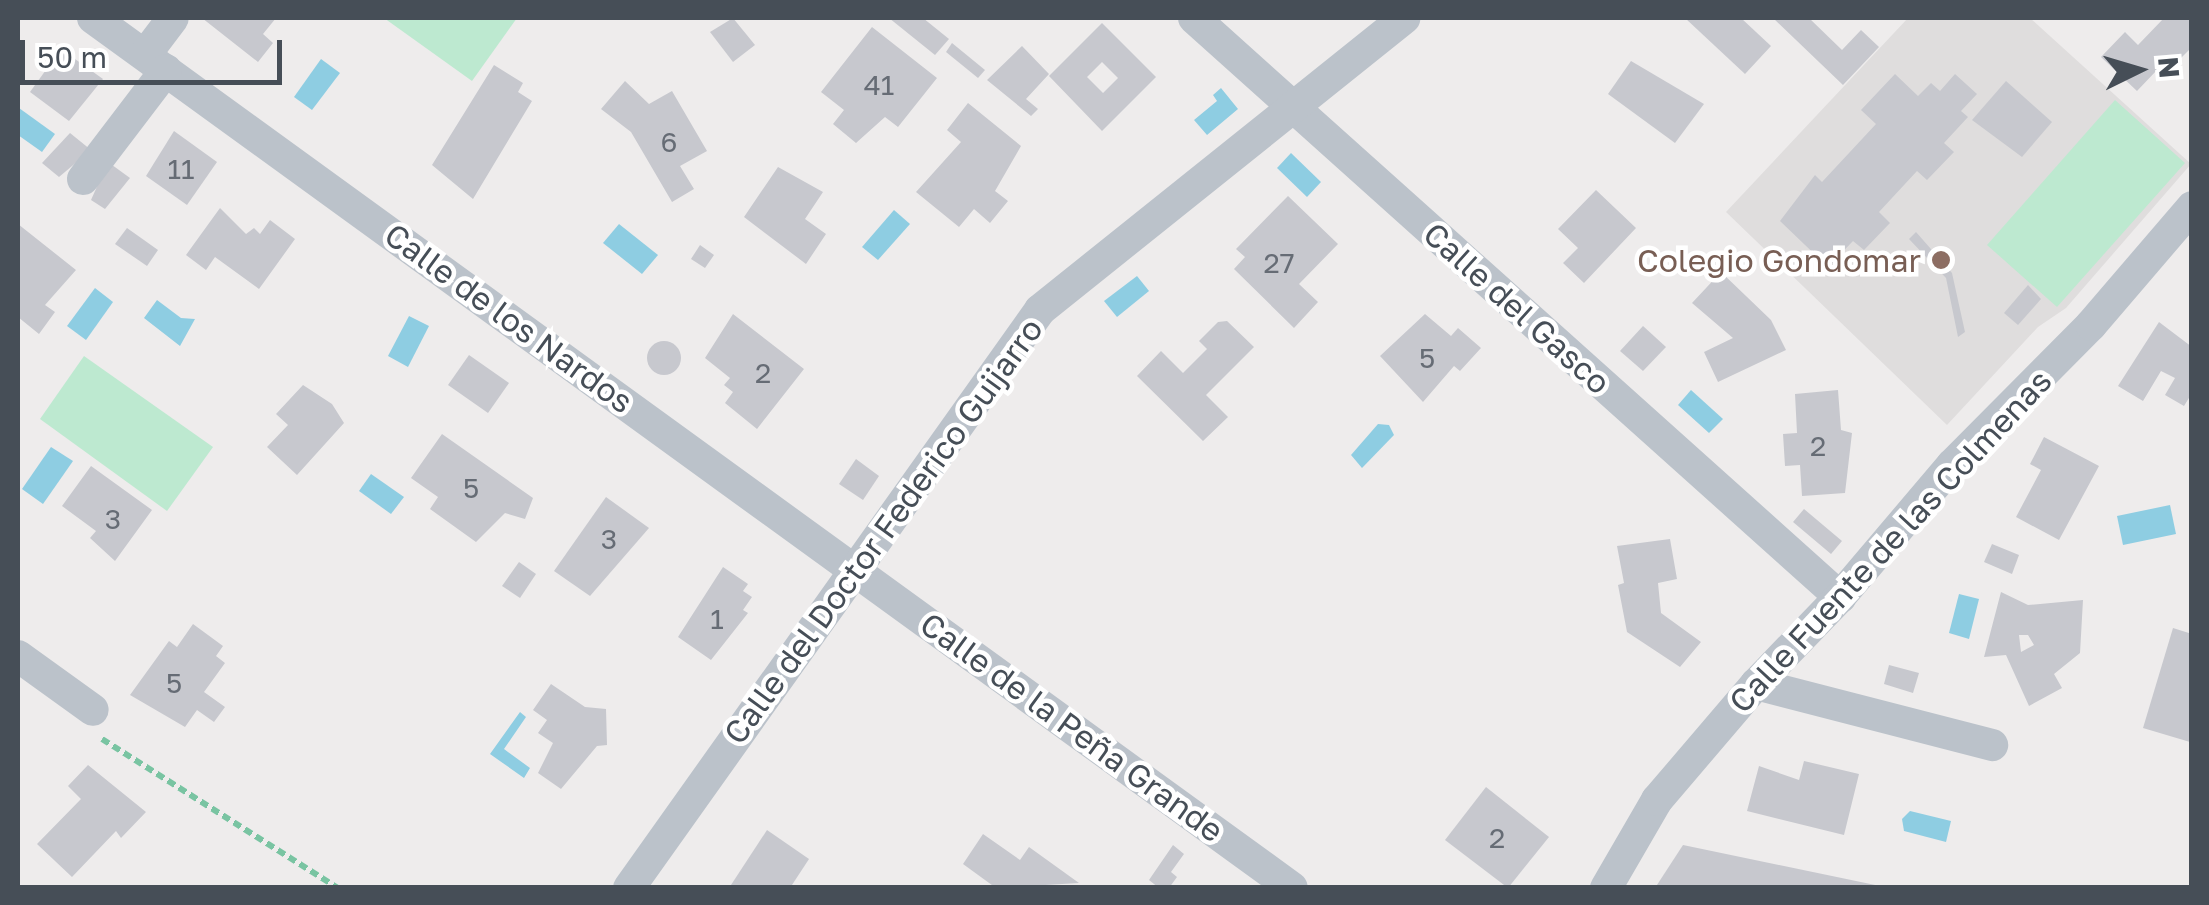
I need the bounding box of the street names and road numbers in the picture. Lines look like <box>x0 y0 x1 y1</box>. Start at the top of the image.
street label: Calle del Gasco <box>1416 214 1618 402</box>
street label: Calle de los Nardos <box>377 215 641 421</box>
street label: Calle del Doctor Federico Guijarro <box>716 311 1050 751</box>
street label: Calle Fuente de las Colmenas <box>1721 362 2059 720</box>
street label: Calle de la Peña Grande <box>913 604 1231 850</box>

